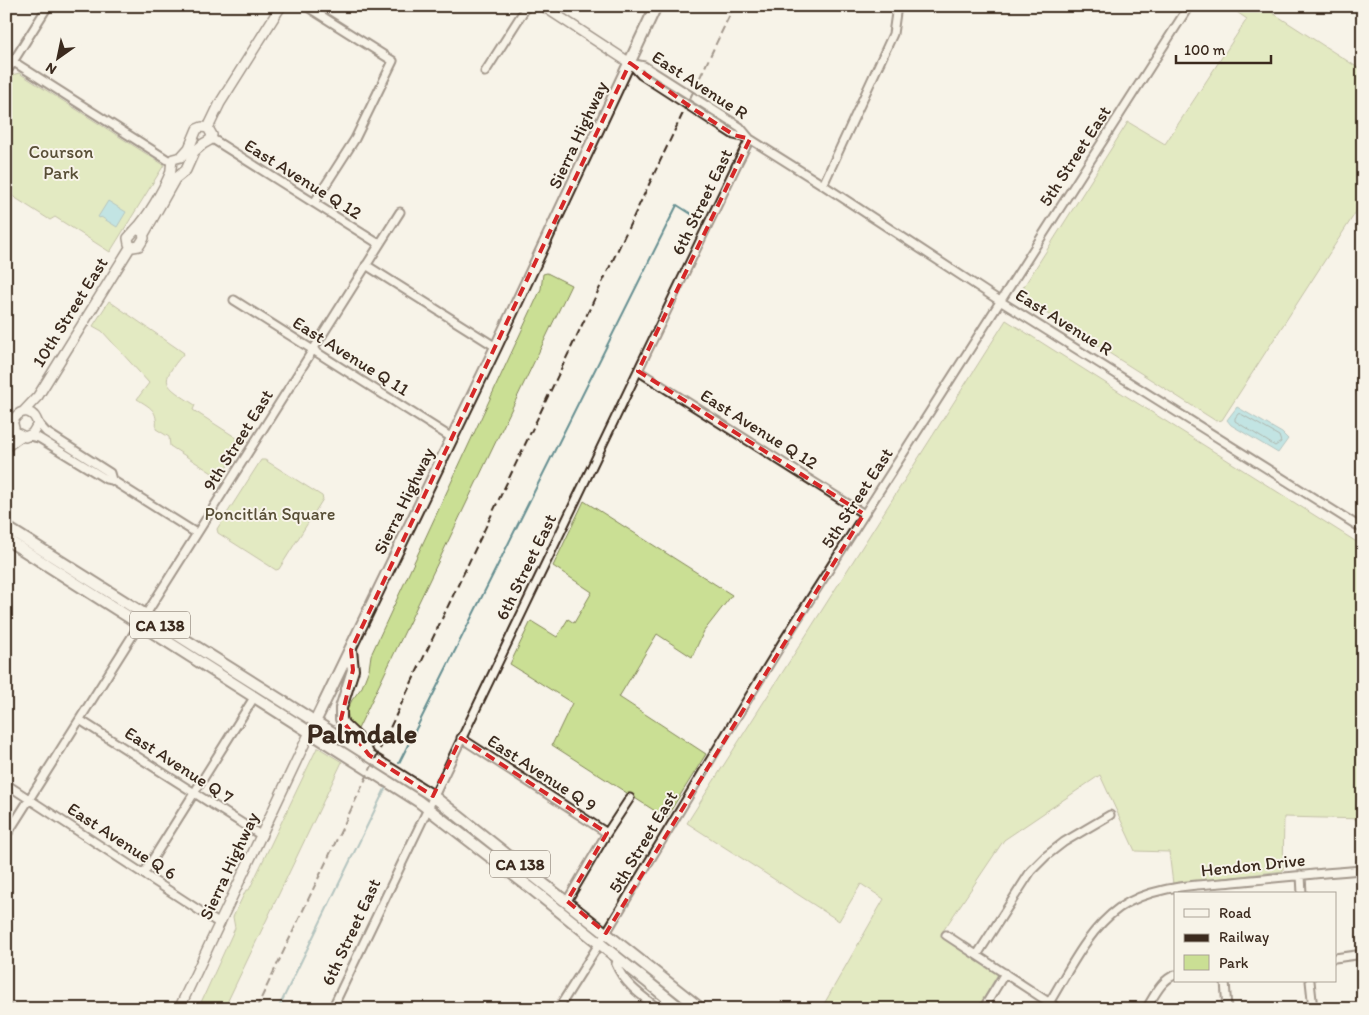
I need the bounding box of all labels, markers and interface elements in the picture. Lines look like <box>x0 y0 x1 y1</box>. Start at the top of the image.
north arrow <box>32 32 82 82</box>
scale bar <box>1176 32 1272 64</box>
text: 100 m <box>1184 41 1226 59</box>
street label: East Avenue R <box>648 46 752 124</box>
text: N <box>43 59 60 78</box>
street label: Sierra Highway <box>543 77 613 192</box>
street label: 5th Street East <box>1034 101 1116 210</box>
street label: East Avenue Q 12 <box>240 134 366 224</box>
park label: Courson Park <box>28 141 94 184</box>
street label: 6th Street East <box>667 145 737 259</box>
street label: 10th Street East <box>27 253 113 371</box>
street label: East Avenue R <box>1011 283 1117 361</box>
street label: East Avenue Q 11 <box>289 311 413 401</box>
street label: East Avenue Q 12 <box>696 384 822 474</box>
street label: 9th Street East <box>198 385 278 495</box>
street label: 5th Street East <box>816 443 898 552</box>
street label: Sierra Highway <box>369 444 440 558</box>
park label: Poncitlán Square <box>205 503 335 525</box>
street label: 6th Street East <box>491 510 561 624</box>
road number: CA 138 <box>130 612 190 638</box>
district label: Palmdale <box>307 716 417 750</box>
street label: East Avenue Q 7 <box>120 722 238 808</box>
street label: East Avenue Q 9 <box>483 730 601 816</box>
street label: 5th Street East <box>604 787 682 897</box>
street label: East Avenue Q 6 <box>63 797 181 885</box>
street label: Sierra Highway <box>194 808 264 923</box>
street label: Hendon Drive <box>1200 849 1306 881</box>
road number: CA 138 <box>490 851 550 878</box>
street label: 6th Street East <box>317 875 385 989</box>
legend <box>1174 892 1336 982</box>
text: Road <box>1219 904 1252 922</box>
text: Railway <box>1219 928 1269 946</box>
text: Park <box>1219 954 1249 972</box>

